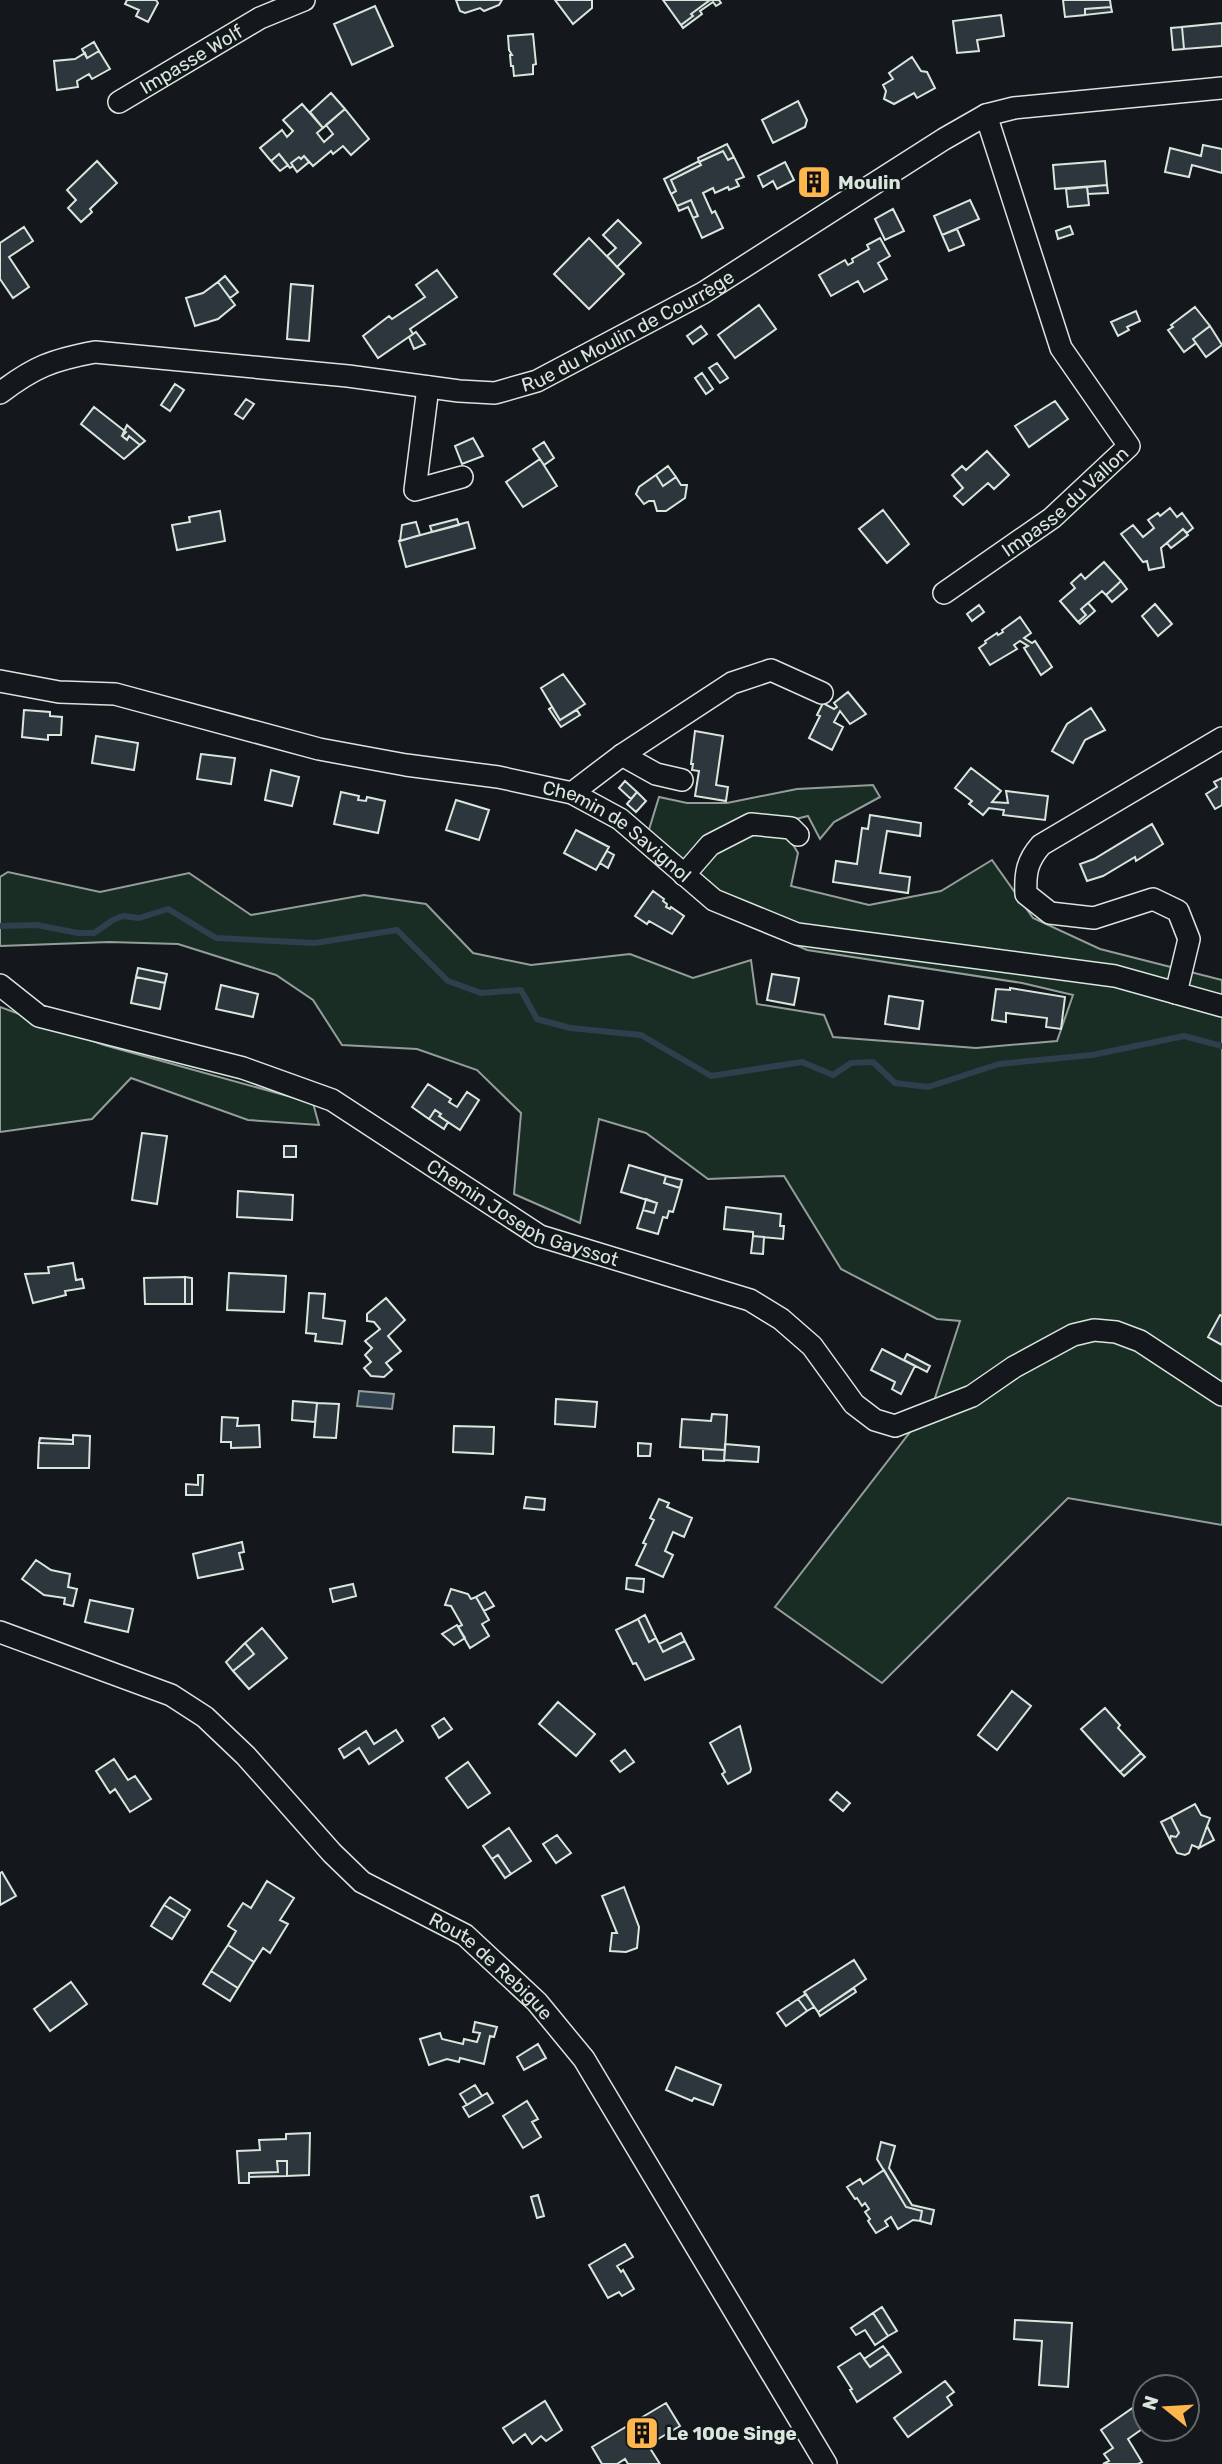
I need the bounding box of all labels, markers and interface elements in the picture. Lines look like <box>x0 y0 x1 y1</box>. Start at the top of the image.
street label: Impasse Wolf <box>135 19 247 99</box>
building icon: Moulin <box>795 163 833 201</box>
place label: Moulin <box>838 171 901 194</box>
street label: Rue du Moulin de Courrège <box>519 265 738 396</box>
street label: Impasse du Vallon <box>997 441 1133 561</box>
street label: Chemin de Savignol <box>541 775 696 887</box>
street label: Chemin Joseph Gayssot <box>423 1154 622 1271</box>
street label: Route de Rebigue <box>425 1907 558 2024</box>
north arrow <box>1131 2373 1201 2443</box>
text: N <box>1137 2393 1163 2413</box>
building icon: Le 100e Singe <box>623 2414 661 2452</box>
place label: Le 100e Singe <box>666 2422 797 2445</box>

